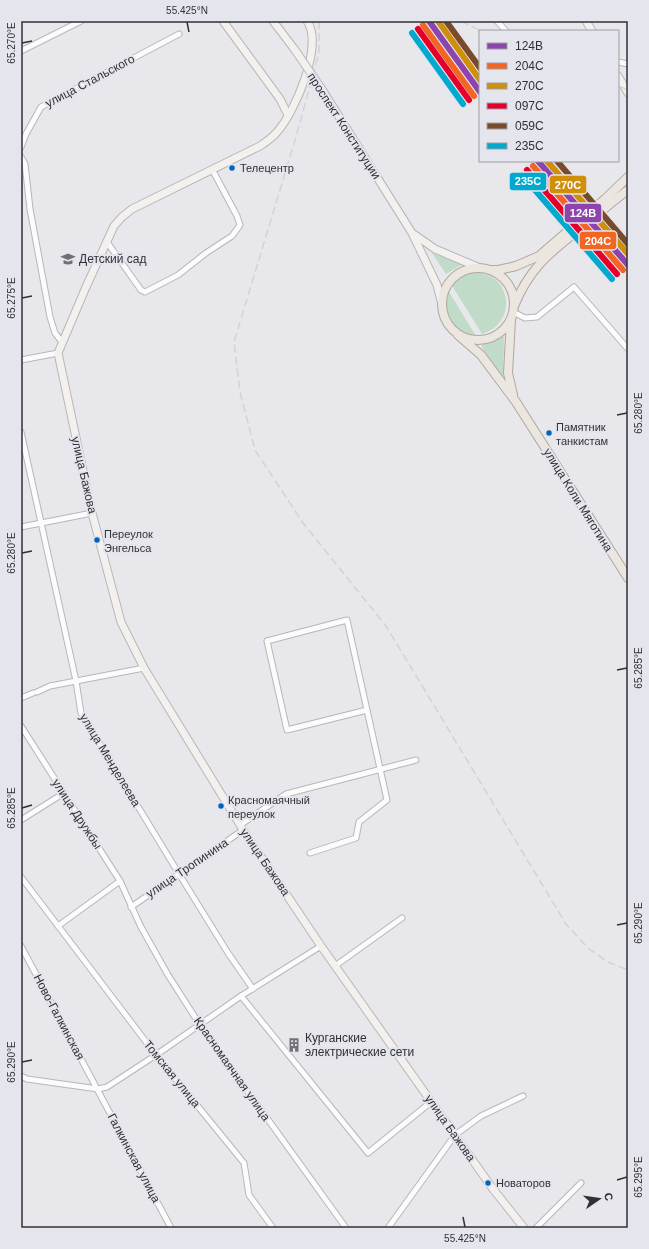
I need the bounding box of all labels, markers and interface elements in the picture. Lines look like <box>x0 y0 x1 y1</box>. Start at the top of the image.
text: 55.425°N <box>166 5 208 16</box>
text: 65.270°E <box>6 22 17 64</box>
legend <box>479 30 619 162</box>
text: 124В <box>515 39 543 53</box>
street label: улица Стальского <box>43 51 137 110</box>
text: 204С <box>515 59 544 73</box>
street label: проспект Конституции <box>304 70 384 182</box>
text: 270С <box>515 79 544 93</box>
text: 097С <box>515 99 544 113</box>
text: 059С <box>515 119 544 133</box>
text: 235С <box>515 139 544 153</box>
place label: Телецентр <box>240 162 294 174</box>
marker: Телецентр <box>227 163 237 173</box>
line badge: 235С <box>509 172 547 191</box>
text: 235С <box>515 175 541 187</box>
line badge: 270С <box>549 175 587 194</box>
text: 270С <box>555 179 581 191</box>
line badge: 124В <box>564 203 602 223</box>
text: 124В <box>570 207 596 219</box>
line badge: 204С <box>579 231 617 250</box>
text: 204С <box>585 235 611 247</box>
school or university icon: Детский сад <box>60 251 76 267</box>
place label: Детский сад <box>79 252 146 266</box>
text: 65.275°E <box>6 277 17 319</box>
text: 65.280°E <box>633 392 644 434</box>
place label: Памятник танкистам <box>556 421 608 447</box>
marker: Памятник танкистам <box>544 428 554 438</box>
street label: улица Бажова <box>68 435 100 515</box>
street label: улица Коли Мяготина <box>540 446 616 555</box>
place label: Переулок Энгельса <box>104 528 153 554</box>
text: 65.280°E <box>6 532 17 574</box>
marker: Переулок Энгельса <box>92 535 102 545</box>
text: 65.285°E <box>633 647 644 689</box>
street label: улица Менделеева <box>77 711 144 809</box>
street label: улица Дружбы <box>49 776 105 852</box>
text: 65.285°E <box>6 787 17 829</box>
place label: Красномаячный переулок <box>228 794 310 820</box>
marker: Красномаячный переулок <box>216 801 226 811</box>
street label: улица Бажова <box>237 826 293 899</box>
street label: улица Тропинина <box>143 835 231 901</box>
text: 65.290°E <box>633 902 644 944</box>
street label: Ново-Галкинская <box>31 972 87 1062</box>
street label: Красномаячная улица <box>191 1014 273 1124</box>
place label: Курганские электрические сети <box>305 1031 414 1059</box>
building icon: Курганские электрические сети <box>286 1037 302 1053</box>
street label: Томская улица <box>141 1038 204 1111</box>
text: 65.290°E <box>6 1041 17 1083</box>
street label: улица Бажова <box>422 1092 478 1164</box>
street label: Галкинская улица <box>105 1111 164 1205</box>
text: 65.295°E <box>633 1156 644 1198</box>
place label: Новаторов <box>496 1177 551 1189</box>
marker: Новаторов <box>483 1178 493 1188</box>
north arrow <box>579 1179 619 1219</box>
text: С <box>602 1192 615 1202</box>
text: 55.425°N <box>444 1233 486 1244</box>

